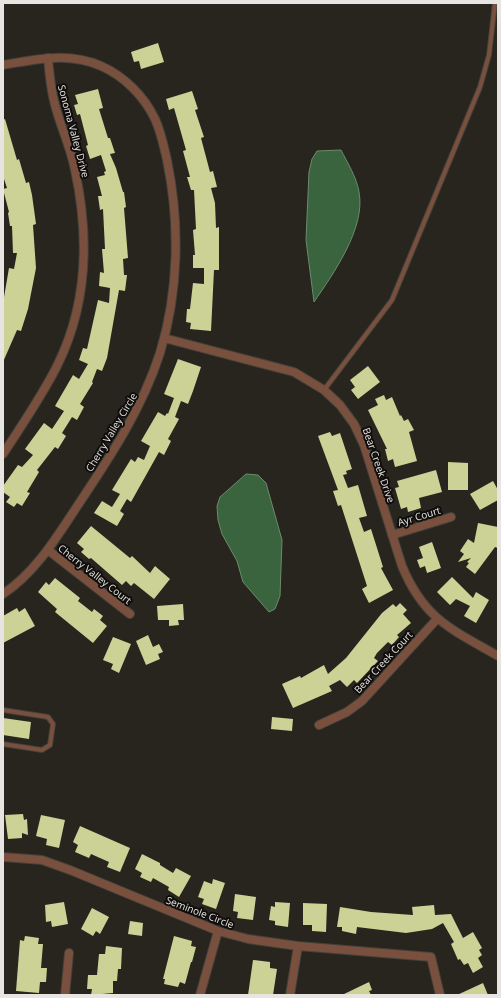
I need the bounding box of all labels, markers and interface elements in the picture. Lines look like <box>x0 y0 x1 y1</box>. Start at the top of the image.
street label: Sonoma Valley Drive <box>55 83 93 179</box>
street label: Cherry Valley Circle <box>82 390 140 474</box>
street label: Bear Creek Drive <box>360 426 398 505</box>
street label: Ayr Court <box>396 503 443 529</box>
street label: Cherry Valley Court <box>55 541 135 607</box>
street label: Bear Creek Court <box>351 628 416 696</box>
street label: Seminole Circle <box>164 893 236 932</box>

